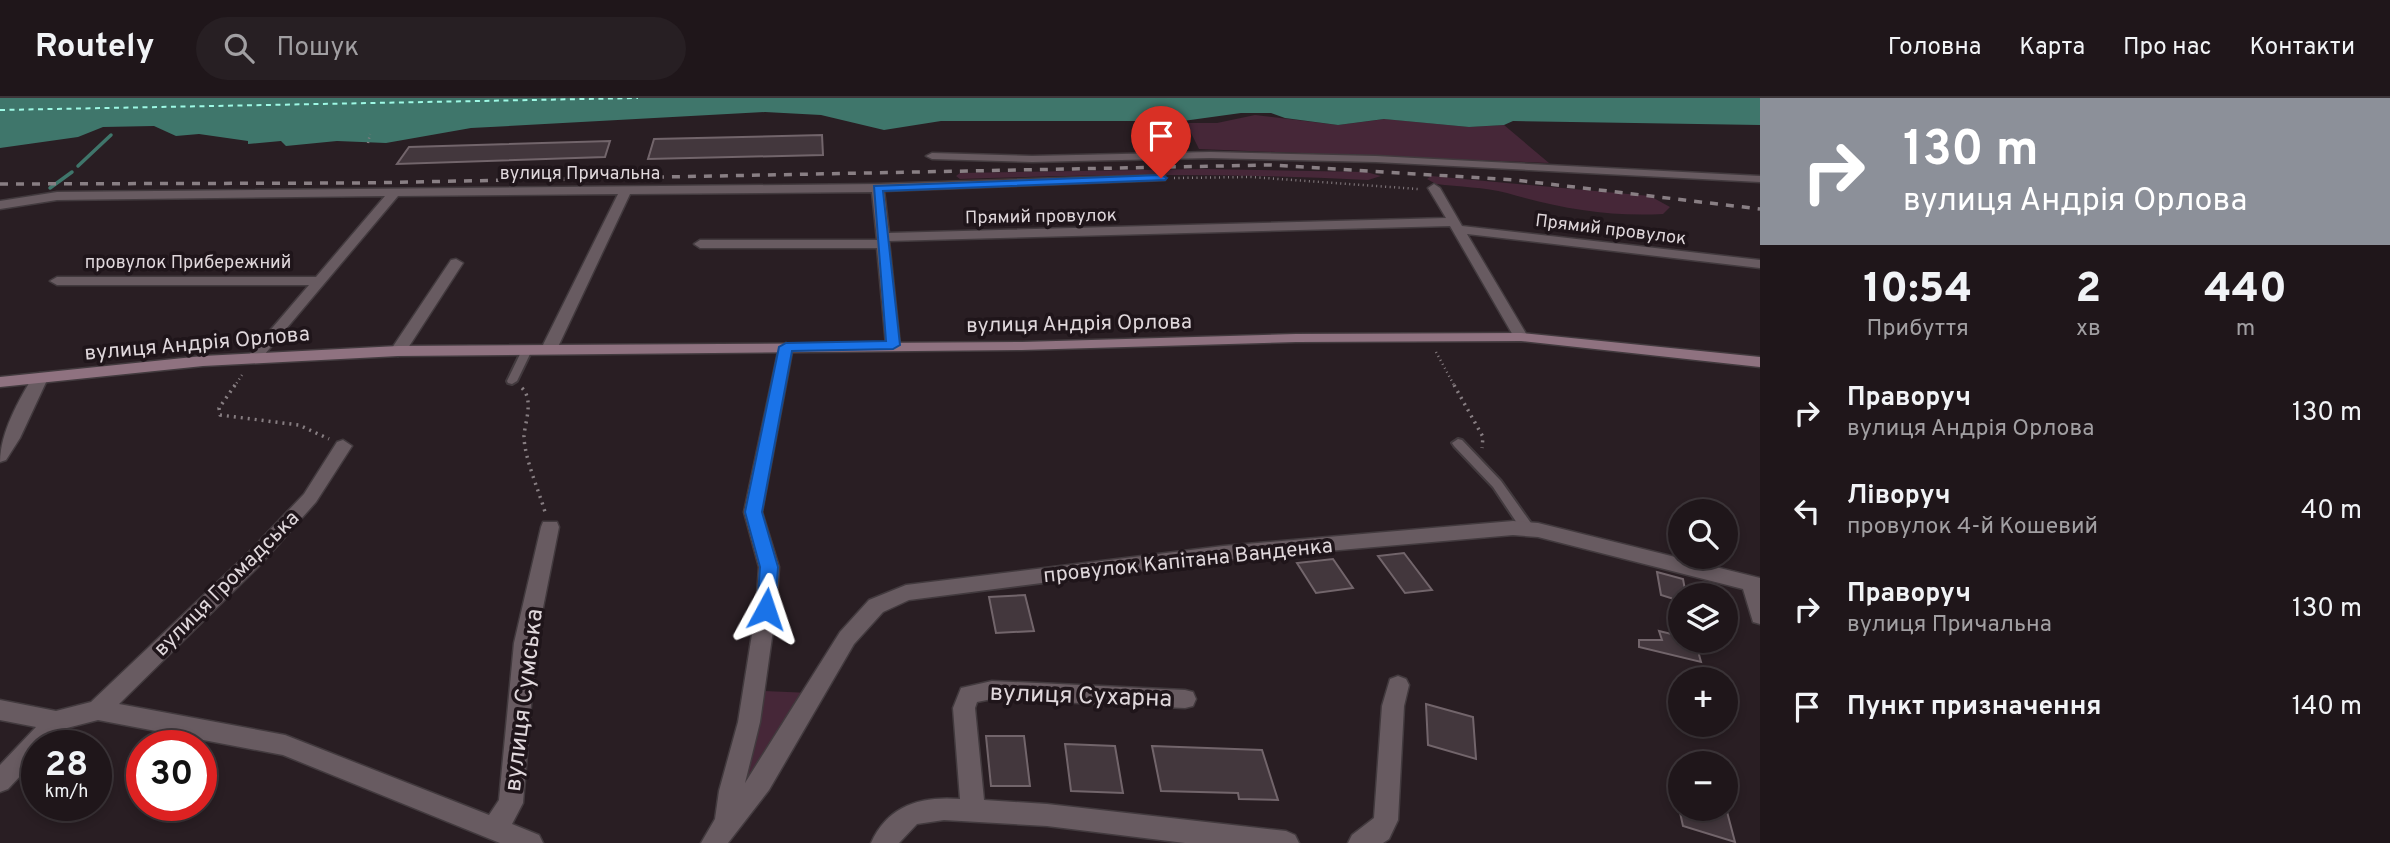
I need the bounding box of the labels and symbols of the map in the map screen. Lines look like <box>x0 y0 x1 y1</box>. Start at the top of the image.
pin <box>1131 106 1191 178</box>
street label: вулиця Причальна <box>500 163 660 186</box>
street label: Прямий провулок <box>965 205 1117 230</box>
street label: Прямий провулок <box>1534 210 1688 251</box>
street label: провулок Прибережний <box>85 252 291 275</box>
street label: вулиця Андрія Орлова <box>966 309 1192 340</box>
street label: вулиця Андрія Орлова <box>83 321 311 368</box>
street label: вулиця Громадська <box>148 505 306 663</box>
street label: провулок Капітана Ванденка <box>1042 533 1334 590</box>
position arrow <box>729 572 803 646</box>
street label: вулиця Сумська <box>499 607 551 793</box>
street label: вулиця Сухарна <box>989 679 1173 715</box>
speed limit sign: 30 <box>126 730 217 821</box>

